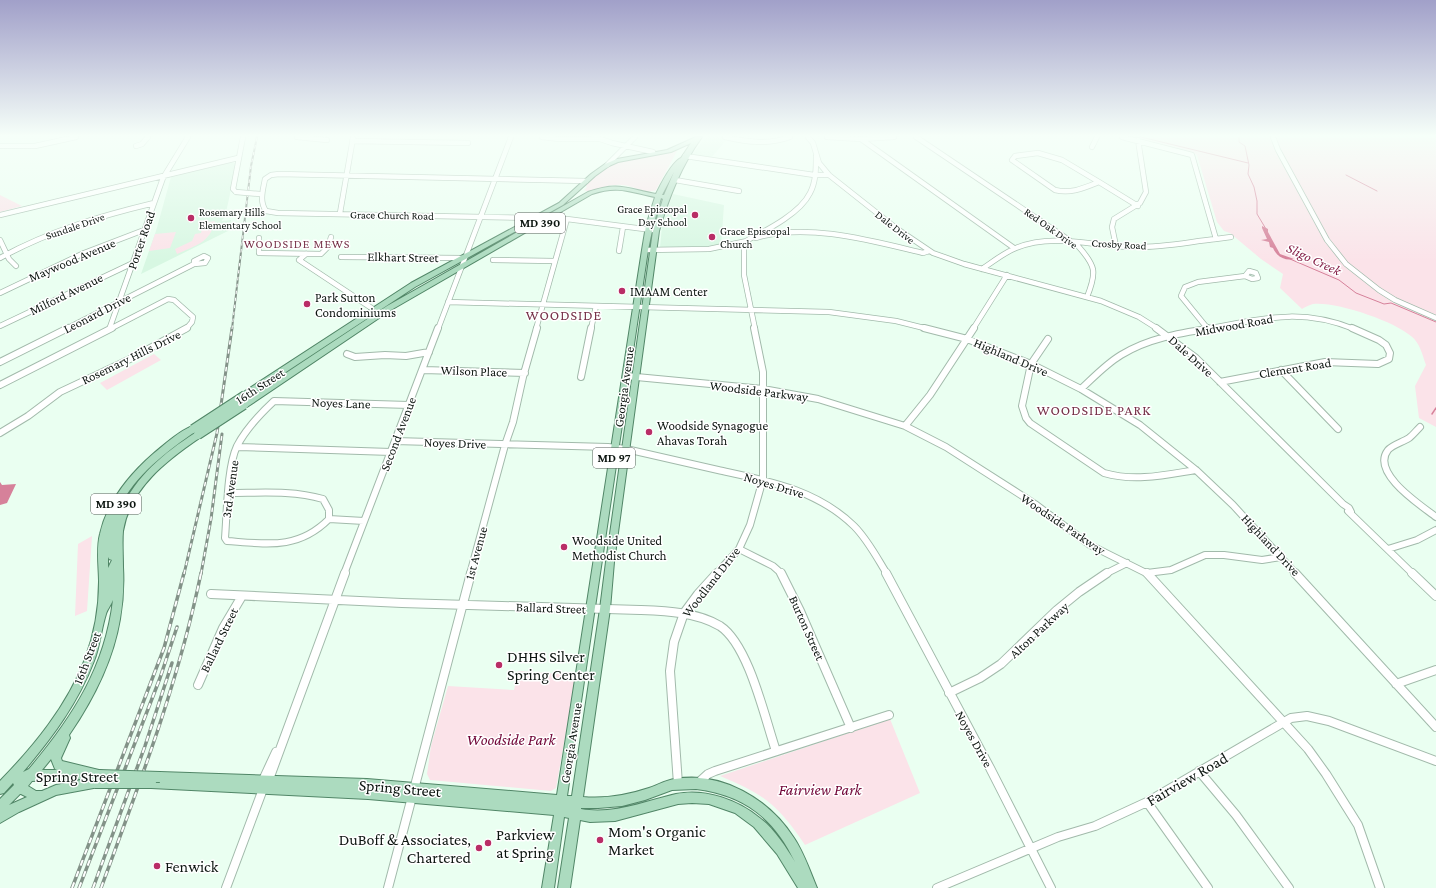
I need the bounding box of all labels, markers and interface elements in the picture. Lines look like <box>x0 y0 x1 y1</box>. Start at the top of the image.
place label: Grace Episcopal Day School <box>617 203 687 229</box>
street label: Red Oak Drive <box>1022 205 1080 251</box>
place label: Rosemary Hills Elementary School <box>199 206 282 232</box>
street label: Grace Church Road <box>350 208 434 222</box>
street label: Dale Drive <box>873 208 917 246</box>
street label: Porter Road <box>124 209 158 271</box>
street label: Sundale Drive <box>44 210 106 242</box>
marker: Grace Episcopal Day School <box>690 210 700 220</box>
marker: Rosemary Hills Elementary School <box>186 213 196 223</box>
road number: MD 390 <box>515 213 565 233</box>
place label: Grace Episcopal Church <box>720 225 790 250</box>
marker: Grace Episcopal Church <box>707 232 717 242</box>
street label: Maywood Avenue <box>26 235 118 285</box>
district label: WOODSIDE MEWS <box>244 237 350 251</box>
street label: Crosby Road <box>1091 237 1147 252</box>
water label: Sligo Creek <box>1284 239 1345 279</box>
street label: Elkhart Street <box>367 249 440 265</box>
street label: Milford Avenue <box>27 270 105 318</box>
place label: IMAAM Center <box>630 284 708 299</box>
marker: IMAAM Center <box>617 286 627 296</box>
street label: Leonard Drive <box>61 289 133 336</box>
place label: Park Sutton Condominiums <box>315 290 396 320</box>
marker: Park Sutton Condominiums <box>302 299 312 309</box>
district label: WOODSIDE <box>526 307 602 323</box>
street label: Midwood Road <box>1194 311 1274 339</box>
street label: Rosemary Hills Drive <box>79 326 183 388</box>
street label: Dale Drive <box>1166 332 1216 380</box>
street label: Highland Drive <box>972 335 1051 379</box>
street label: Georgia Avenue <box>611 345 637 428</box>
street label: Clement Road <box>1258 355 1332 381</box>
street label: Wilson Place <box>440 362 508 380</box>
street label: 16th Street <box>233 364 288 407</box>
street label: Woodside Parkway <box>709 378 810 405</box>
street label: Noyes Lane <box>311 394 371 412</box>
street label: Second Avenue <box>377 395 419 473</box>
district label: WOODSIDE PARK <box>1037 402 1151 418</box>
place label: Woodside Synagogue Ahavas Torah <box>657 418 768 448</box>
marker: Woodside Synagogue Ahavas Torah <box>644 427 654 437</box>
street label: Noyes Drive <box>424 434 487 452</box>
road number: MD 97 <box>593 448 635 468</box>
street label: 3rd Avenue <box>219 459 242 519</box>
street label: Noyes Drive <box>742 469 806 501</box>
street label: Woodside Parkway <box>1018 490 1109 558</box>
road number: MD 390 <box>91 494 141 514</box>
street label: Highland Drive <box>1239 511 1304 579</box>
street label: 1st Avenue <box>462 524 490 581</box>
place label: Woodside United Methodist Church <box>572 533 667 563</box>
marker: Woodside United Methodist Church <box>559 542 569 552</box>
street label: Woodland Drive <box>679 544 743 620</box>
street label: Burton Street <box>786 593 828 663</box>
street label: Alton Parkway <box>1006 598 1072 661</box>
street label: Ballard Street <box>516 599 587 617</box>
street label: Ballard Street <box>197 605 241 675</box>
street label: 16th Street <box>70 629 104 686</box>
place label: DHHS Silver Spring Center <box>507 648 595 684</box>
marker: DHHS Silver Spring Center <box>494 660 504 670</box>
street label: Georgia Avenue <box>557 701 585 784</box>
street label: Noyes Drive <box>952 708 996 770</box>
park label: Woodside Park <box>467 731 556 748</box>
street label: Fairview Road <box>1144 749 1231 809</box>
street label: Spring Street <box>36 768 119 786</box>
street label: Spring Street <box>358 776 443 801</box>
park label: Fairview Park <box>778 781 863 798</box>
place label: Mom's Organic Market <box>608 823 706 858</box>
place label: Parkview at Spring <box>496 826 555 862</box>
place label: DuBoff & Associates, Chartered <box>339 831 472 866</box>
marker: Mom's Organic Market <box>595 835 605 845</box>
marker: Parkview at Spring <box>483 838 493 848</box>
marker: DuBoff & Associates, Chartered <box>474 843 484 853</box>
place label: Fenwick <box>165 858 219 875</box>
marker: Fenwick <box>152 861 162 871</box>

